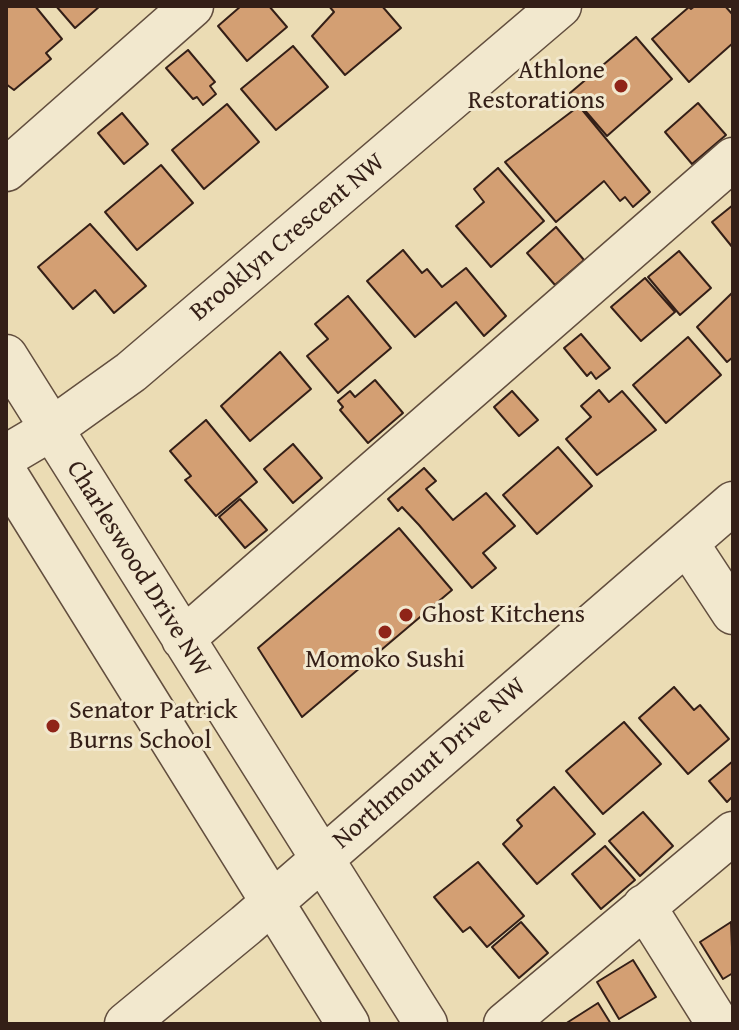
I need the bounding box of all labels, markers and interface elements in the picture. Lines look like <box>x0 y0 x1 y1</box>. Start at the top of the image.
place label: Athlone Restorations <box>468 55 605 116</box>
marker: Athlone Restorations <box>612 77 630 95</box>
street label: Brooklyn Crescent NW <box>184 147 392 329</box>
street label: Charleswood Drive NW <box>59 455 217 683</box>
place label: Ghost Kitchens <box>422 599 585 631</box>
marker: Ghost Kitchens <box>397 606 415 624</box>
marker: Momoko Sushi <box>376 623 394 641</box>
place label: Momoko Sushi <box>305 644 465 676</box>
street label: Northmount Drive NW <box>327 672 533 856</box>
place label: Senator Patrick Burns School <box>69 695 237 756</box>
marker: Senator Patrick Burns School <box>44 717 62 735</box>

